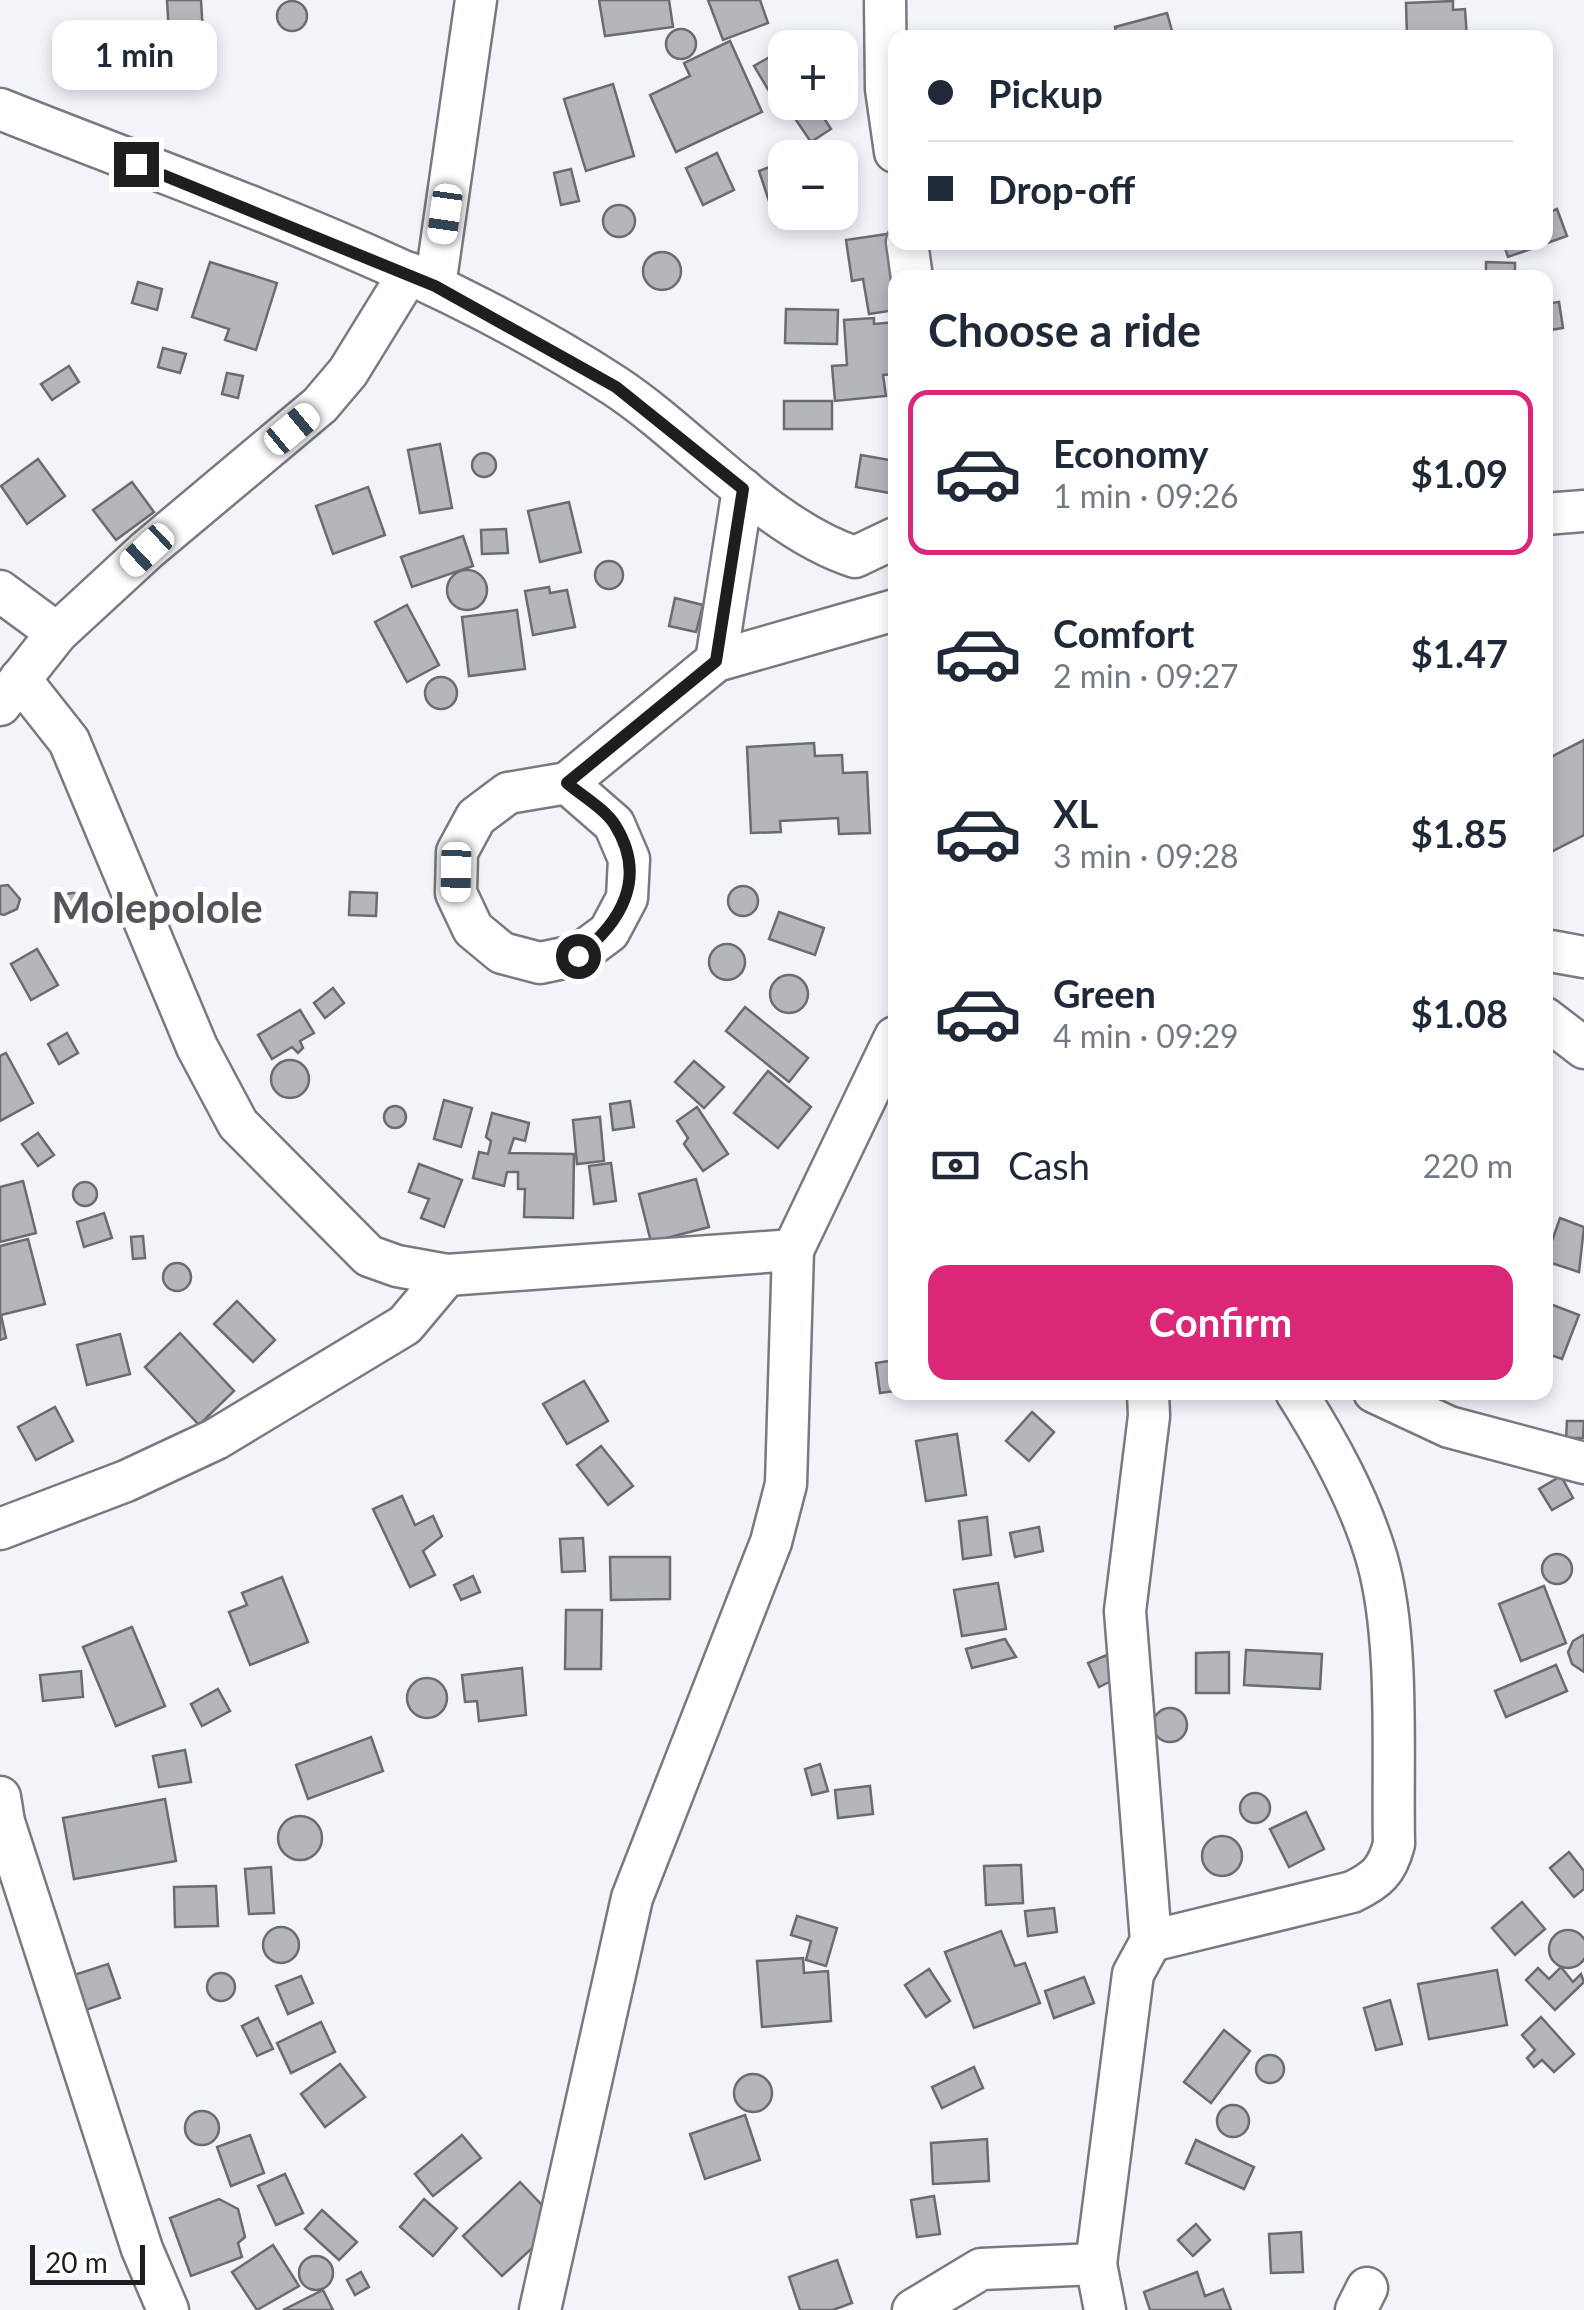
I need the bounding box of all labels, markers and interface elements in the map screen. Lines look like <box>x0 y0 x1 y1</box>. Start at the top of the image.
callout: 1 min <box>54 19 218 89</box>
map controls <box>768 30 858 230</box>
button: + <box>768 30 858 120</box>
text: 1 min <box>95 35 174 74</box>
text: Pickup <box>988 70 1103 116</box>
button: − <box>768 140 858 230</box>
route end <box>114 142 159 187</box>
text: Drop-off <box>988 166 1135 212</box>
car <box>426 182 464 246</box>
text: Choose a ride <box>928 303 1201 357</box>
car <box>259 398 325 460</box>
icon: car <box>933 428 1023 518</box>
text: Economy <box>1053 430 1208 476</box>
text: $1.09 <box>1411 450 1508 496</box>
text: 1 min · 09:26 <box>1053 476 1239 515</box>
car <box>115 519 179 581</box>
icon: car <box>933 608 1023 698</box>
text: Comfort <box>1053 610 1194 656</box>
text: $1.47 <box>1411 630 1508 676</box>
text: 2 min · 09:27 <box>1053 656 1239 695</box>
icon: car <box>933 788 1023 878</box>
text: XL <box>1053 790 1098 836</box>
text: $1.85 <box>1411 810 1508 856</box>
text: 3 min · 09:28 <box>1053 836 1239 875</box>
car <box>440 842 472 902</box>
district label: Molepolole <box>51 882 263 932</box>
route start <box>556 934 601 979</box>
icon: car <box>933 968 1023 1058</box>
text: Green <box>1053 970 1156 1016</box>
text: $1.08 <box>1411 990 1508 1036</box>
text: 4 min · 09:29 <box>1053 1016 1239 1055</box>
icon: cash <box>928 1138 983 1193</box>
text: Cash <box>1008 1142 1090 1188</box>
text: 220 m <box>1423 1146 1513 1185</box>
button: Confirm <box>928 1265 1513 1380</box>
scale bar <box>30 2240 145 2284</box>
text: 20 m <box>45 2245 108 2279</box>

